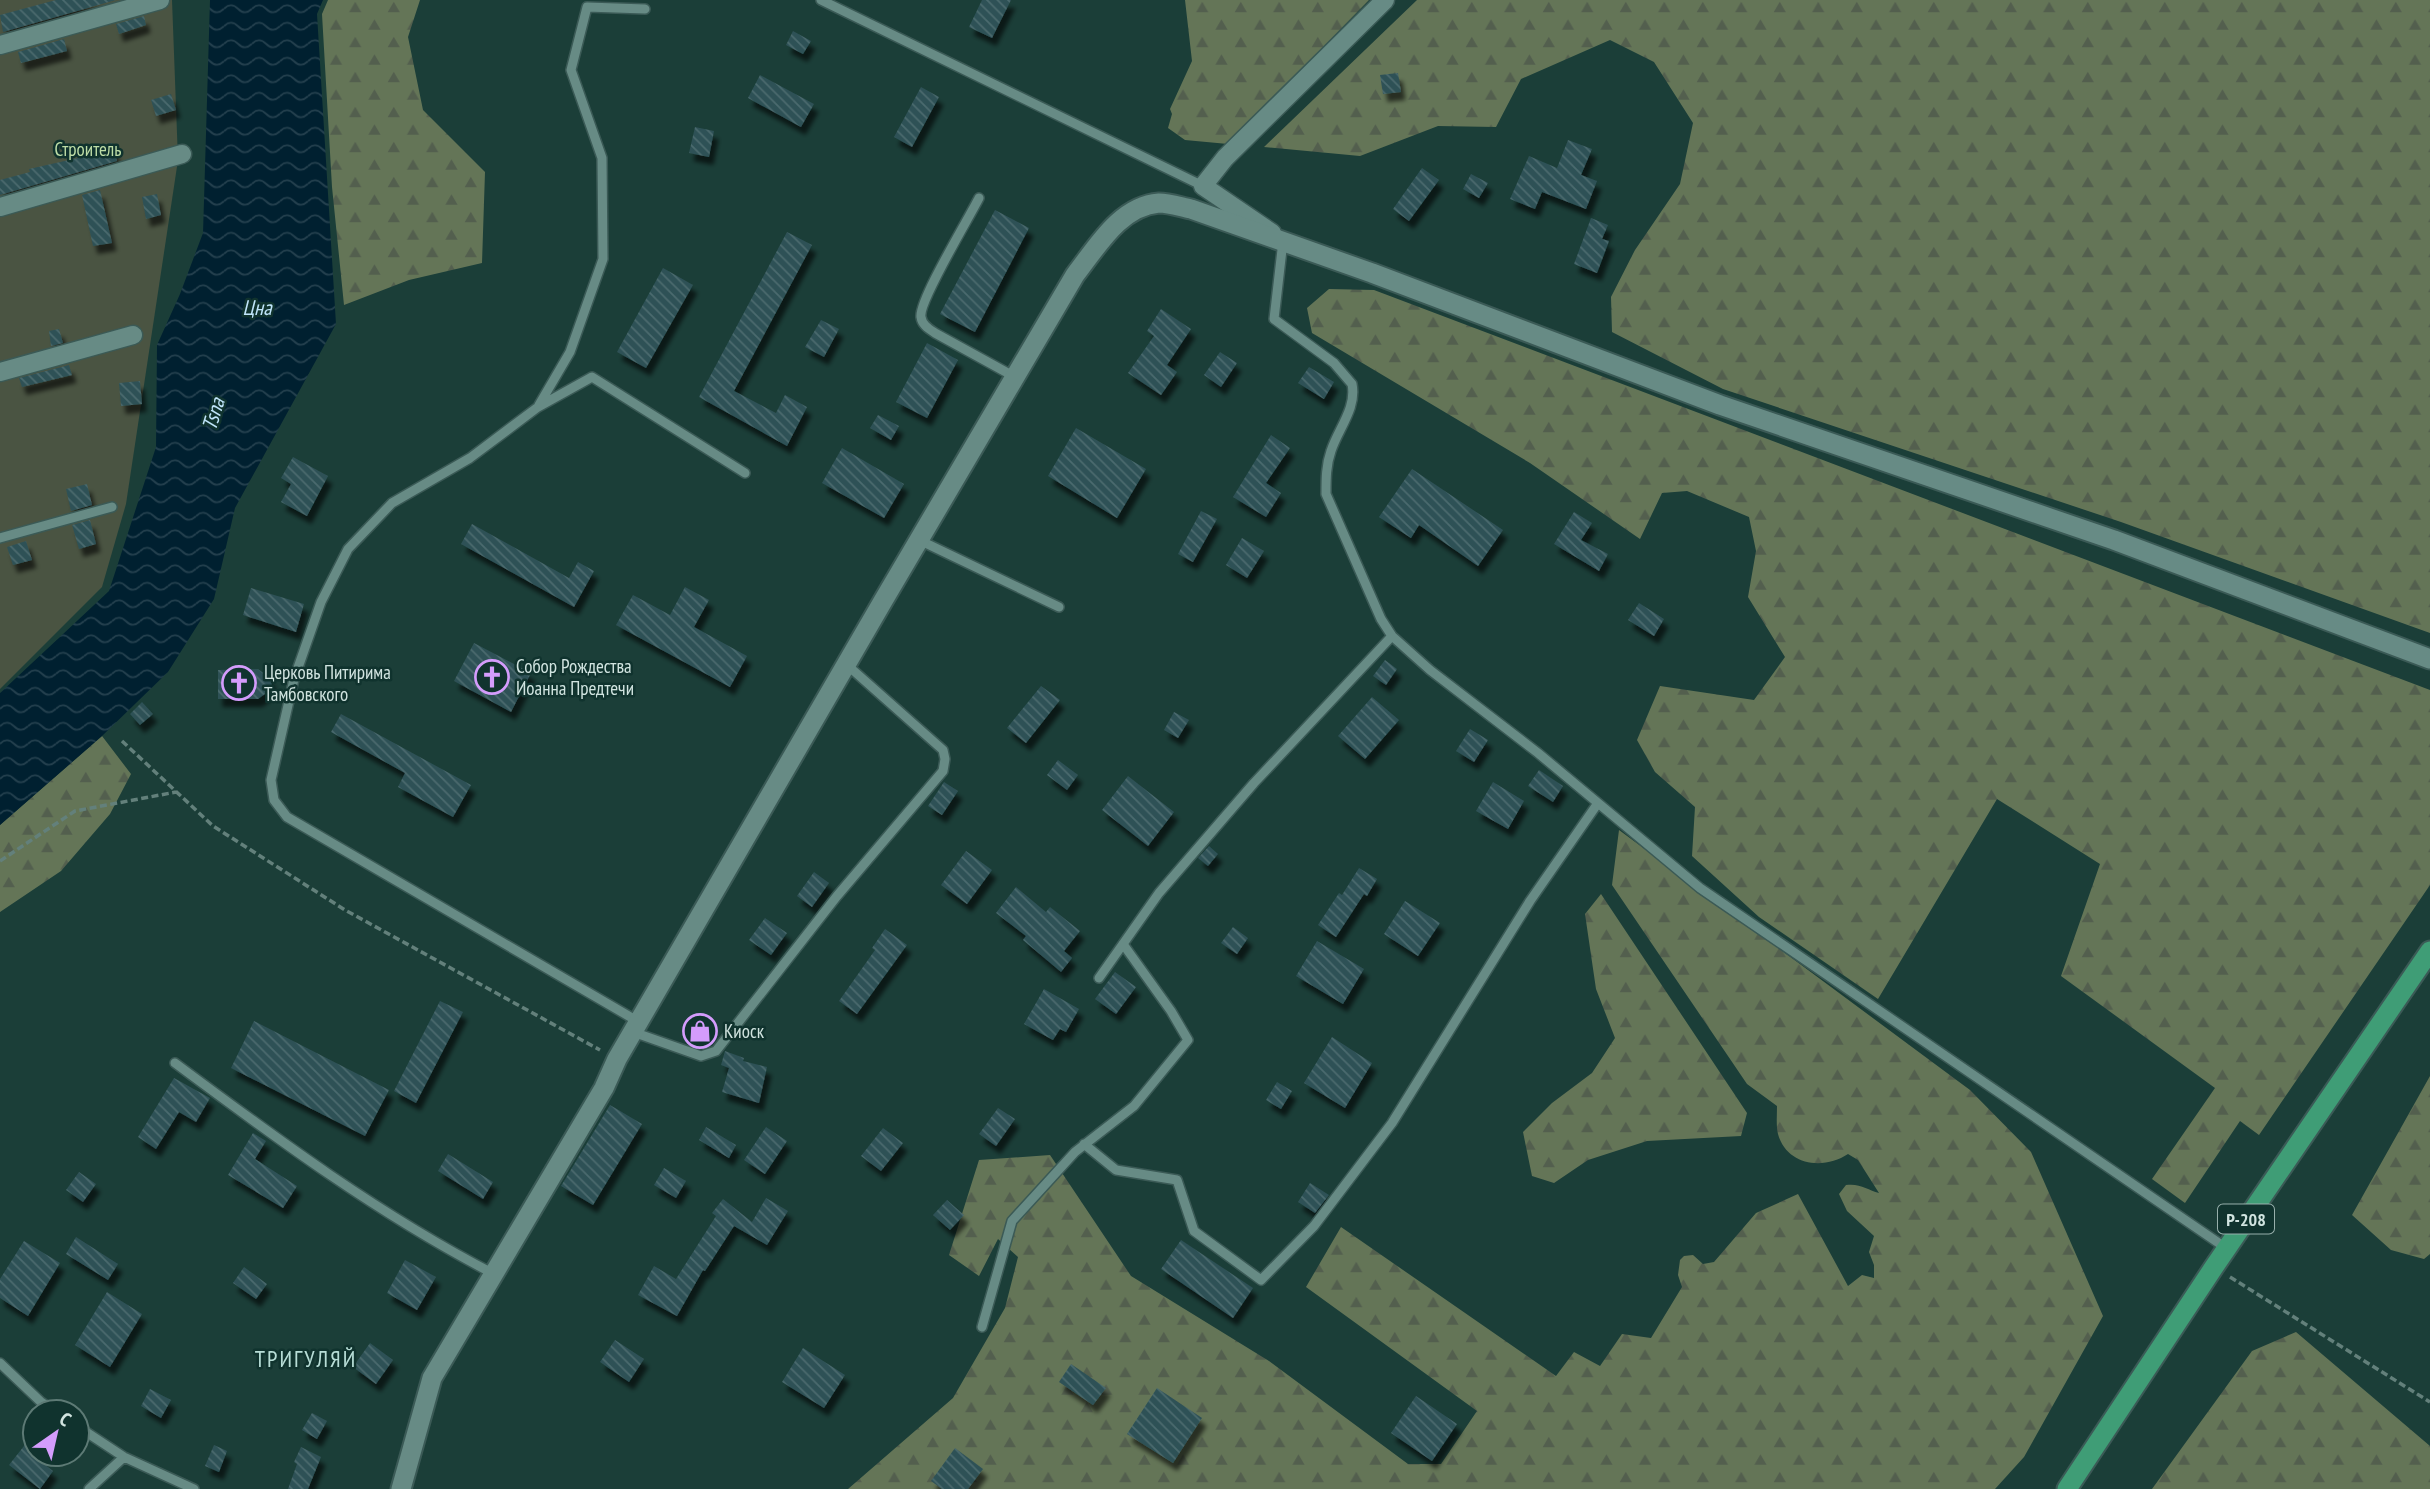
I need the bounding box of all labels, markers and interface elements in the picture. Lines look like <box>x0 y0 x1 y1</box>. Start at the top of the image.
park label: Строитель <box>55 137 121 161</box>
water label: Цна <box>242 294 273 321</box>
water label: Tsna <box>195 393 231 433</box>
place label: Собор Рождества Иоанна Предтечи <box>516 654 634 700</box>
church icon: Собор Рождества Иоанна Предтечи <box>473 658 511 696</box>
place label: Церковь Питирима Тамбовского <box>264 660 391 706</box>
church icon: Церковь Питирима Тамбовского <box>220 664 258 702</box>
shop icon: Киоск <box>681 1012 719 1050</box>
place label: Киоск <box>724 1019 765 1043</box>
road number: Р-208 <box>2218 1204 2274 1234</box>
district label: ТРИГУЛЯЙ <box>255 1344 357 1373</box>
north arrow <box>21 1398 91 1468</box>
text: С <box>55 1407 76 1431</box>

